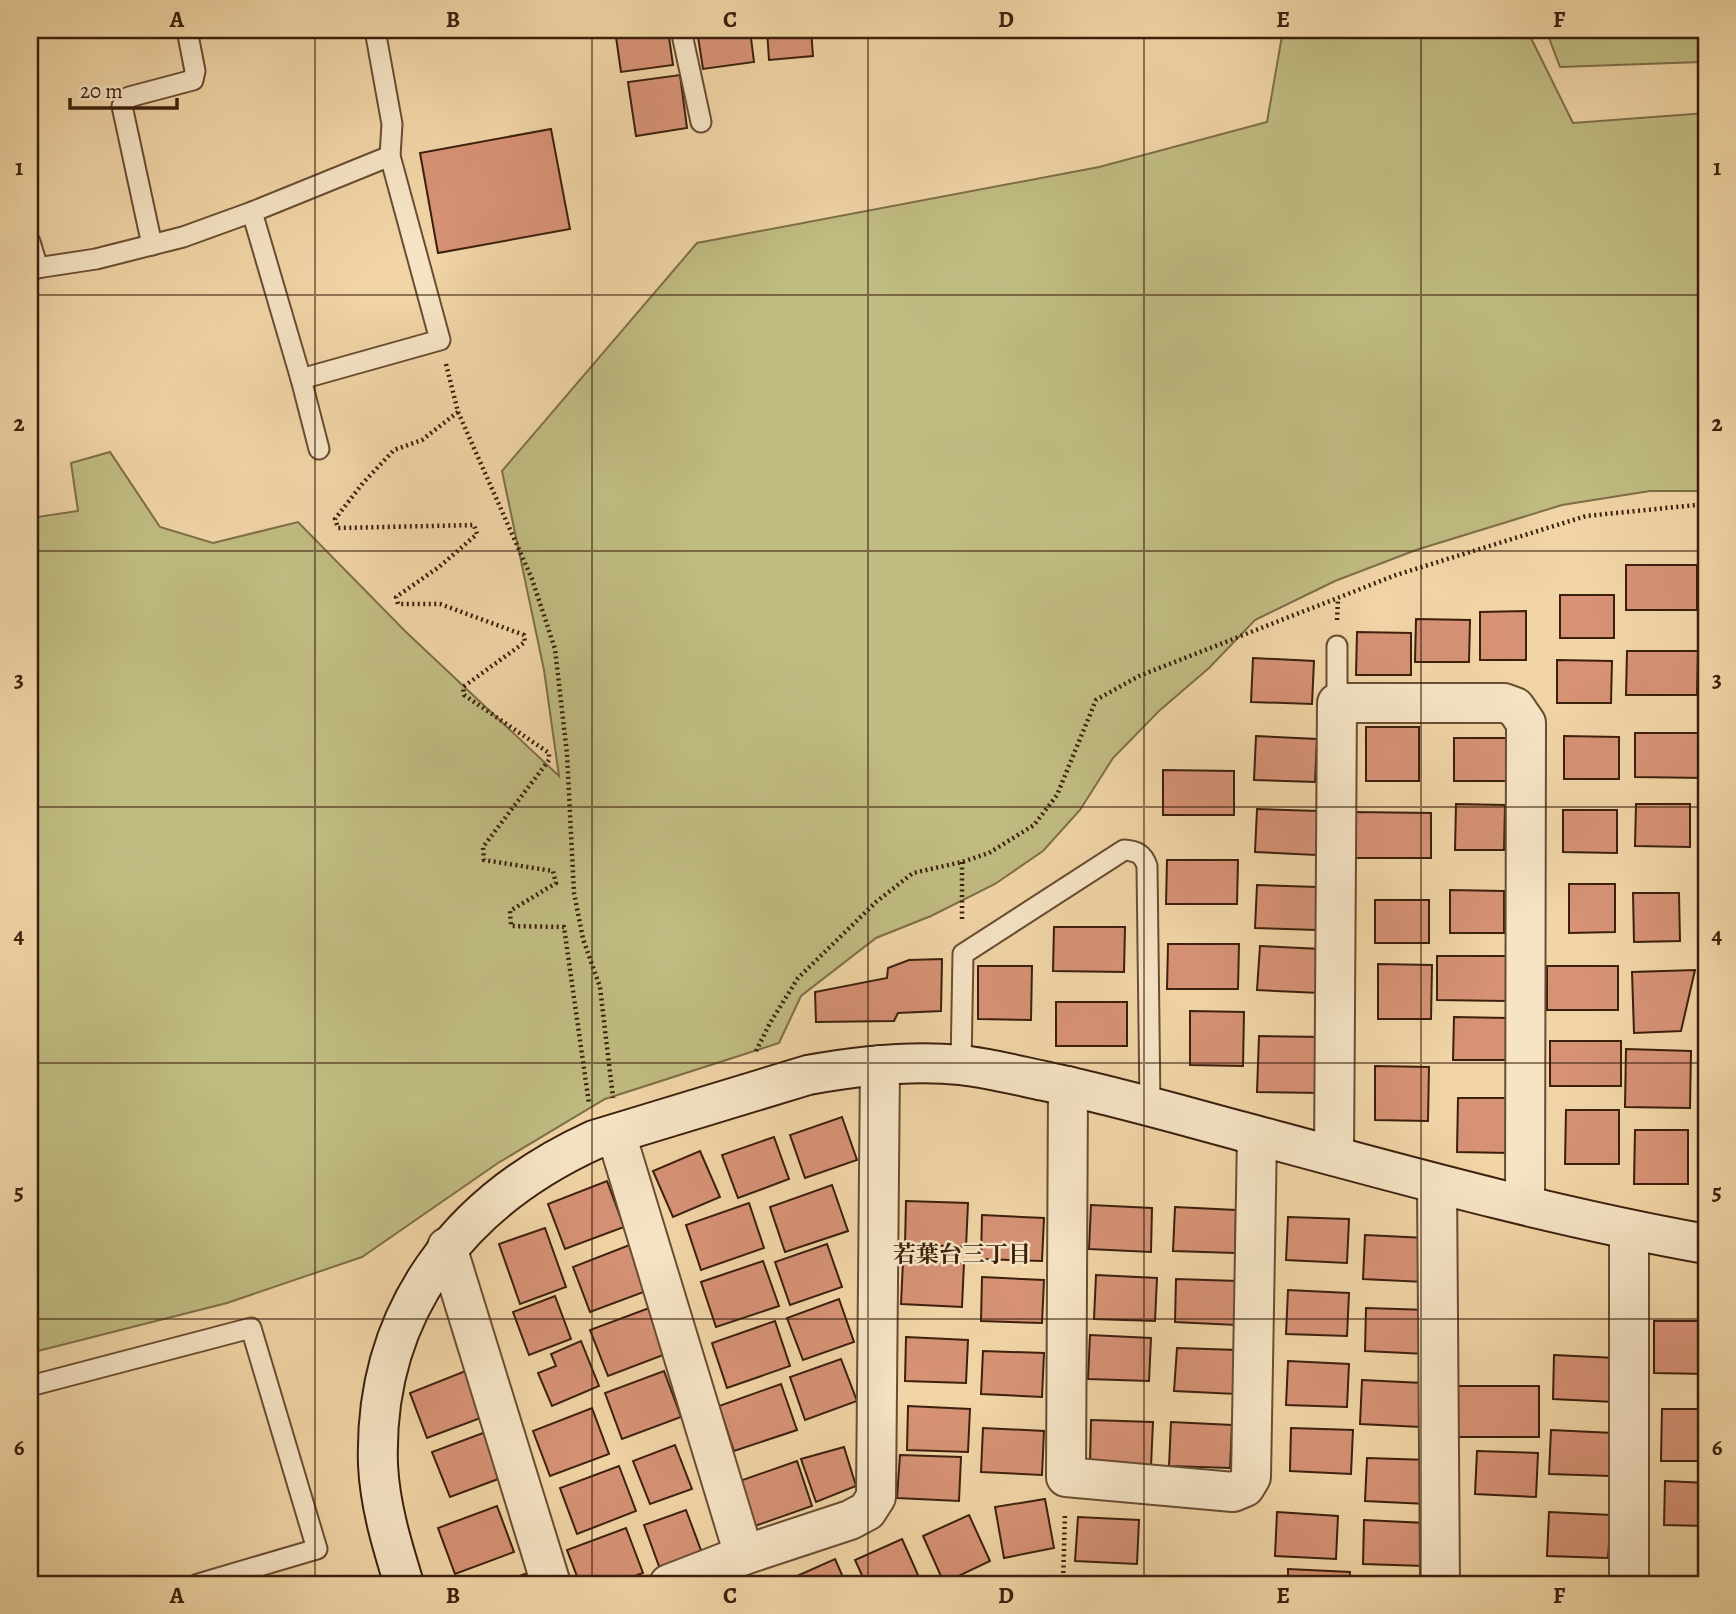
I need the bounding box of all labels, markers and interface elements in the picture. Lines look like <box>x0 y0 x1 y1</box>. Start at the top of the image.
text: A <box>169 4 185 35</box>
text: B <box>446 4 460 35</box>
text: C <box>723 4 737 35</box>
text: D <box>998 4 1014 35</box>
text: E <box>1276 4 1290 35</box>
text: F <box>1553 4 1566 35</box>
scale bar <box>70 66 177 110</box>
text: 20 m <box>80 77 123 105</box>
text: 1 <box>15 152 23 183</box>
text: 1 <box>1713 152 1721 183</box>
text: 2 <box>13 408 25 439</box>
text: 2 <box>1711 408 1723 439</box>
text: 3 <box>14 664 24 695</box>
text: 3 <box>1712 664 1722 695</box>
text: 4 <box>14 920 25 951</box>
text: 4 <box>1712 920 1723 951</box>
text: 5 <box>14 1176 24 1207</box>
text: 5 <box>1712 1176 1722 1207</box>
district label: 若葉台三丁目 <box>893 1239 1031 1270</box>
text: 6 <box>14 1432 25 1463</box>
text: 6 <box>1712 1432 1723 1463</box>
text: A <box>169 1580 185 1611</box>
text: B <box>446 1580 460 1611</box>
text: C <box>723 1580 737 1611</box>
text: D <box>998 1580 1014 1611</box>
text: E <box>1276 1580 1290 1611</box>
text: F <box>1553 1580 1566 1611</box>

